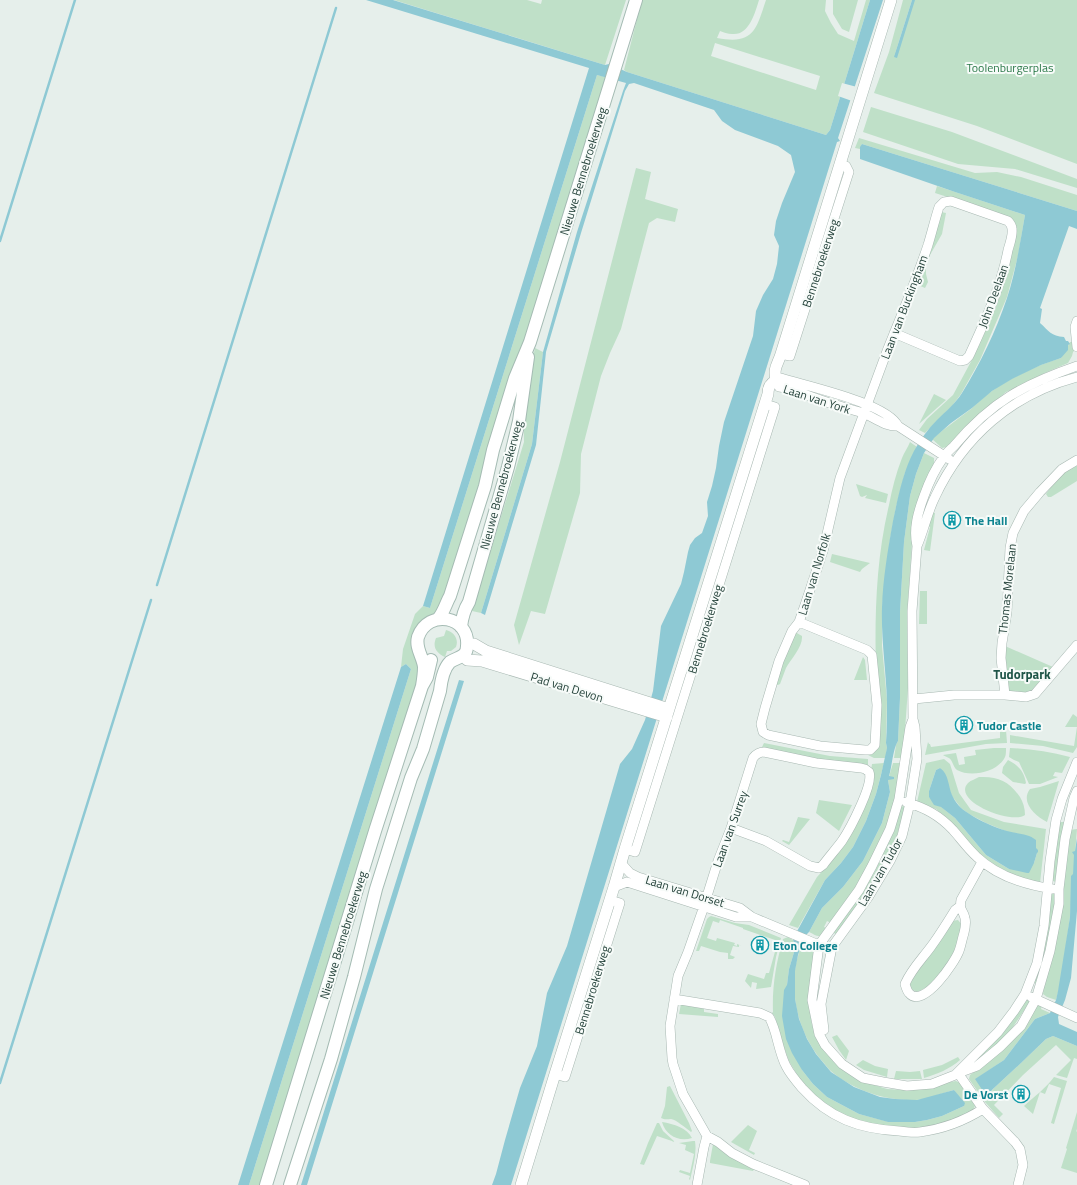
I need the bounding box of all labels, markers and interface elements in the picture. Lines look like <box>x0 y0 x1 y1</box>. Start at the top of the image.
park label: Toolenburgerplas <box>967 58 1054 77</box>
street label: Nieuwe Bennebroekerweg <box>554 105 612 237</box>
street label: Bennebroekerweg <box>797 216 843 310</box>
street label: Laan van Buckingham <box>875 252 933 362</box>
street label: John Deelaan <box>973 262 1013 330</box>
street label: Laan van York <box>781 379 853 419</box>
street label: Nieuwe Bennebroekerweg <box>475 418 527 552</box>
building icon: The Hall <box>942 510 962 530</box>
place label: The Hall <box>965 511 1007 530</box>
street label: Laan van Norfolk <box>793 530 836 617</box>
street label: Thomas Morelaan <box>993 543 1021 635</box>
street label: Bennebroekerweg <box>682 582 728 676</box>
district label: Tudorpark <box>993 664 1051 684</box>
street label: Pad van Devon <box>528 667 606 707</box>
building icon: Tudor Castle <box>954 715 974 735</box>
place label: Tudor Castle <box>977 716 1041 735</box>
street label: Laan van Surrey <box>707 788 753 870</box>
street label: Laan van Tudor <box>853 834 907 910</box>
street label: Nieuwe Bennebroekerweg <box>314 869 372 1001</box>
street label: Laan van Dorset <box>643 870 728 912</box>
building icon: Eton College <box>750 935 770 955</box>
place label: Eton College <box>773 936 838 955</box>
street label: Bennebroekerweg <box>569 943 615 1037</box>
building icon: De Vorst <box>1011 1084 1031 1104</box>
place label: De Vorst <box>964 1085 1009 1104</box>

